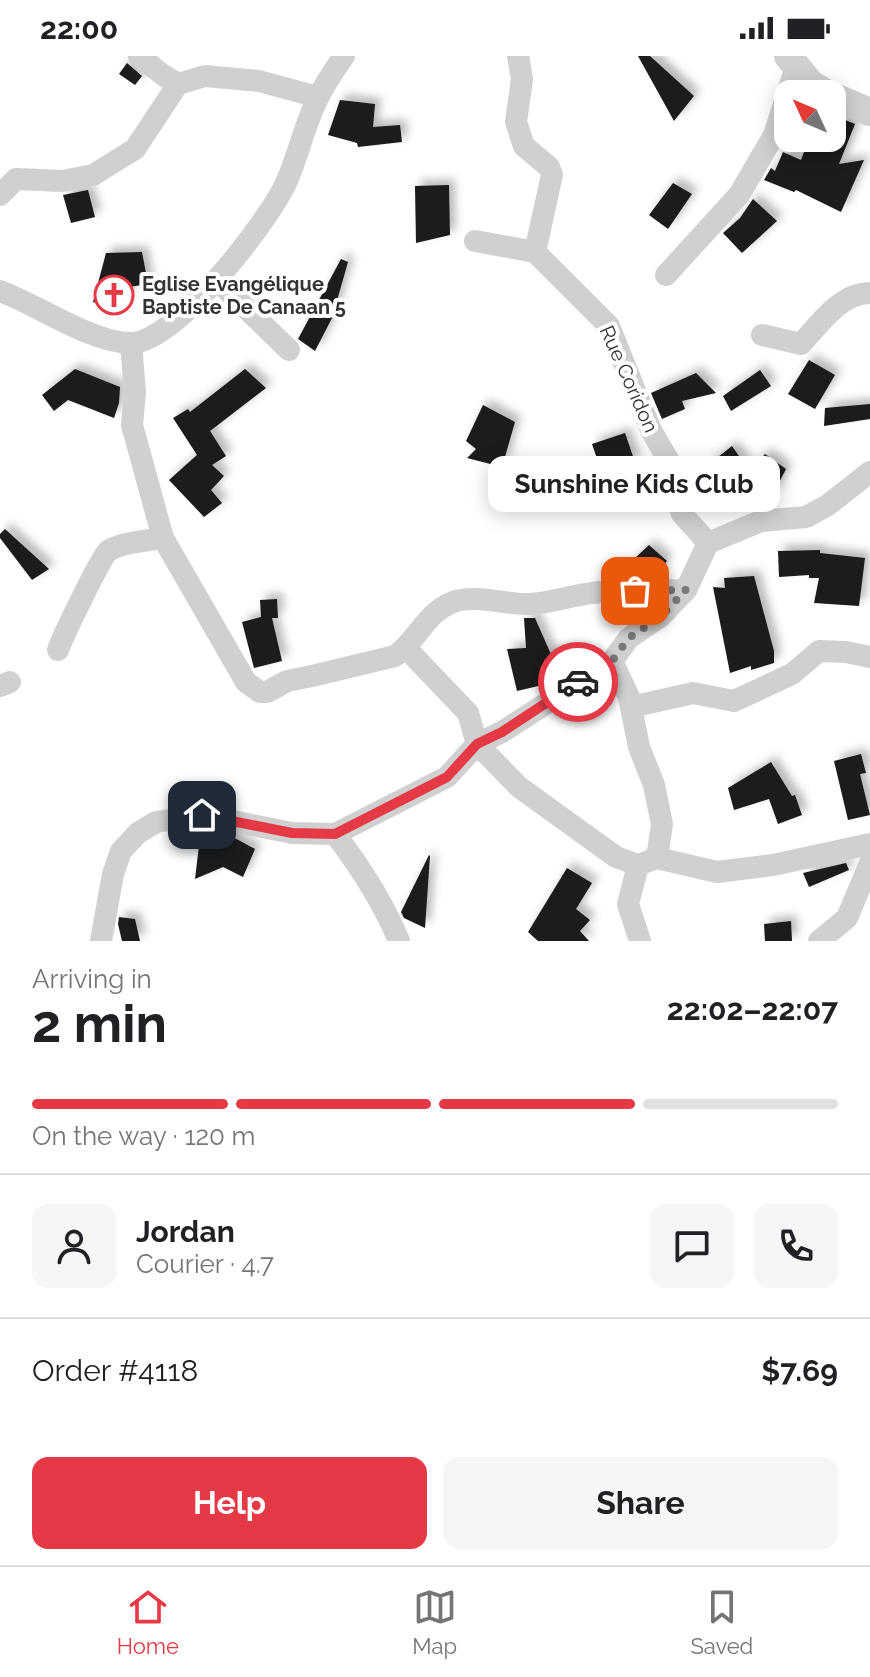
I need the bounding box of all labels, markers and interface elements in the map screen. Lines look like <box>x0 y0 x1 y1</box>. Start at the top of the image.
text: 22:00 <box>40 11 118 46</box>
north arrow <box>774 80 846 152</box>
map controls <box>774 80 846 152</box>
place label: Eglise Evangélique Baptiste De Canaan 5 <box>142 272 346 319</box>
church icon: Eglise Evangélique Baptiste De Canaan 5 <box>93 274 135 316</box>
street label: Rue Coridon <box>595 322 663 436</box>
callout: Sunshine Kids Club <box>489 455 781 511</box>
text: Sunshine Kids Club <box>515 469 753 499</box>
pin <box>601 557 669 625</box>
icon: bag <box>613 569 657 613</box>
courier <box>538 642 618 722</box>
icon: car <box>556 660 600 704</box>
pin <box>168 781 236 849</box>
icon: home <box>180 793 224 837</box>
text: Arriving in <box>32 964 152 994</box>
text: 22:02–22:07 <box>667 992 838 1027</box>
text: 2 min <box>32 993 167 1054</box>
text: On the way · 120 m <box>32 1121 256 1151</box>
button: person <box>32 1204 116 1288</box>
button: chat <box>650 1204 734 1288</box>
button: phone <box>754 1204 838 1288</box>
text: Jordan <box>136 1214 235 1249</box>
text: Courier · 4.7 <box>136 1249 274 1279</box>
text: Order #4118 <box>32 1353 198 1388</box>
text: $7.69 <box>761 1353 838 1388</box>
button: Help <box>32 1457 427 1549</box>
button: Share <box>443 1457 838 1549</box>
tab: Home <box>117 1585 179 1659</box>
tab: Map <box>412 1585 457 1659</box>
tab: Saved <box>690 1585 753 1659</box>

